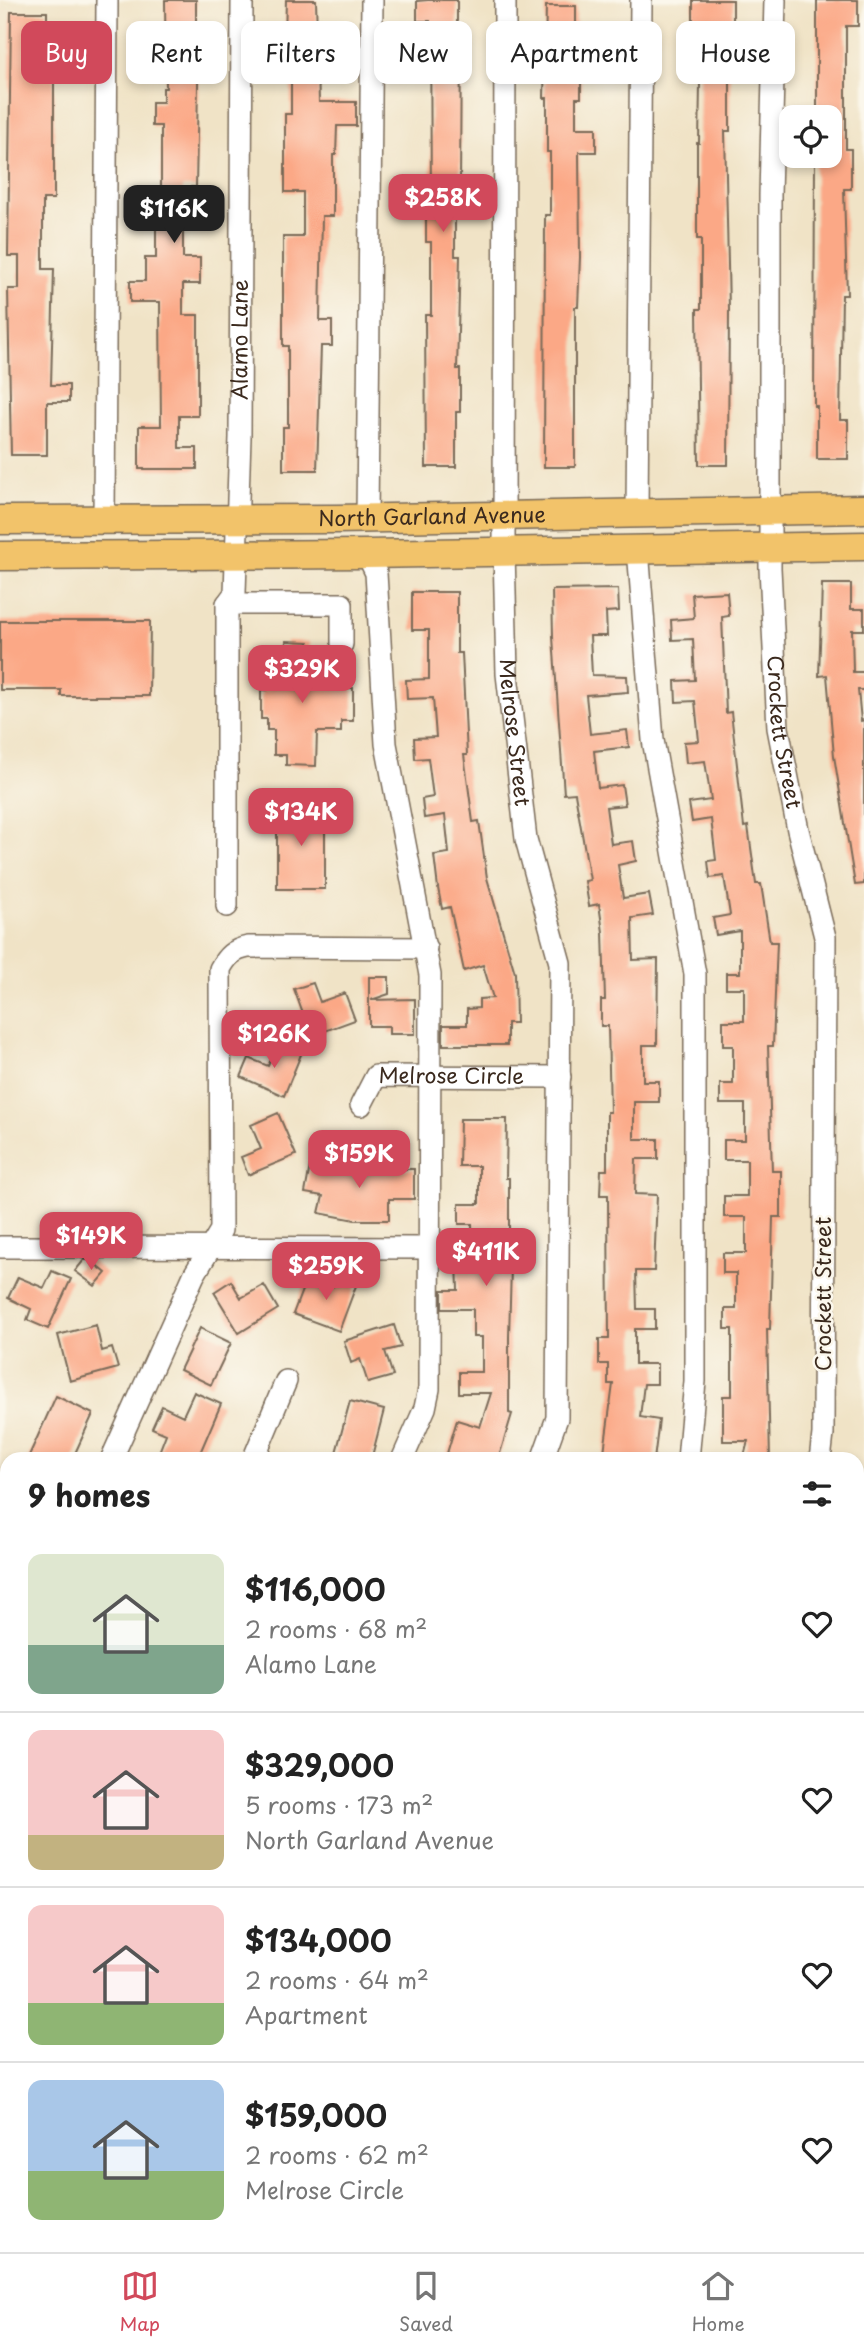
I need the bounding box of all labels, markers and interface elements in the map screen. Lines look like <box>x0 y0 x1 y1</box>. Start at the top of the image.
chip: Buy <box>21 21 112 84</box>
chip: Rent <box>126 21 227 84</box>
chip: Filters <box>241 21 360 84</box>
chip: New <box>374 21 472 84</box>
chip: Apartment <box>486 21 662 84</box>
chip: House <box>676 21 795 84</box>
map controls <box>779 105 842 168</box>
button: locate <box>779 105 842 168</box>
pin: $258K <box>394 174 492 234</box>
text: $258K <box>404 179 482 214</box>
pin: $116K <box>125 186 223 245</box>
text: $116K <box>140 190 208 225</box>
street label: Alamo Lane <box>222 279 255 400</box>
street label: North Garland Avenue <box>318 497 546 533</box>
pin: $329K <box>253 646 351 705</box>
text: $329K <box>264 650 340 685</box>
street label: Crockett Street <box>760 655 811 811</box>
street label: Melrose Street <box>493 658 540 808</box>
pin: $134K <box>252 788 350 848</box>
text: $134K <box>264 793 338 828</box>
pin: $126K <box>225 1010 323 1070</box>
text: $126K <box>237 1015 311 1050</box>
street label: Melrose Circle <box>379 1058 524 1091</box>
pin: $159K <box>310 1130 408 1190</box>
text: $159K <box>324 1135 394 1170</box>
pin: $149K <box>42 1212 140 1272</box>
text: $149K <box>56 1217 126 1252</box>
street label: Crockett Street <box>806 1217 838 1371</box>
pin: $411K <box>437 1228 535 1288</box>
text: $411K <box>452 1233 520 1268</box>
pin: $259K <box>277 1242 375 1302</box>
text: $259K <box>288 1247 364 1282</box>
text: 9 homes <box>28 1472 150 1517</box>
icon: filters <box>798 1475 836 1513</box>
text: $116,000 <box>245 1566 386 1611</box>
icon: home <box>84 1582 168 1666</box>
icon: heart <box>798 1605 836 1643</box>
text: 2 rooms · 68 m² <box>245 1611 427 1646</box>
text: Alamo Lane <box>245 1646 377 1681</box>
text: $329,000 <box>245 1742 394 1787</box>
icon: home <box>84 1758 168 1842</box>
icon: heart <box>798 1781 836 1819</box>
text: 5 rooms · 173 m² <box>245 1787 433 1822</box>
text: North Garland Avenue <box>245 1822 494 1857</box>
text: $134,000 <box>245 1917 392 1962</box>
icon: home <box>84 1933 168 2017</box>
icon: heart <box>798 1956 836 1994</box>
text: 2 rooms · 64 m² <box>245 1962 429 1997</box>
text: Apartment <box>245 1997 368 2032</box>
text: $159,000 <box>245 2092 387 2137</box>
icon: home <box>84 2108 168 2192</box>
icon: heart <box>798 2131 836 2169</box>
text: 2 rooms · 62 m² <box>245 2137 429 2172</box>
text: Melrose Circle <box>245 2172 404 2207</box>
tab: Map <box>119 2267 160 2337</box>
tab: Saved <box>399 2267 453 2337</box>
tab: Home <box>692 2267 745 2337</box>

